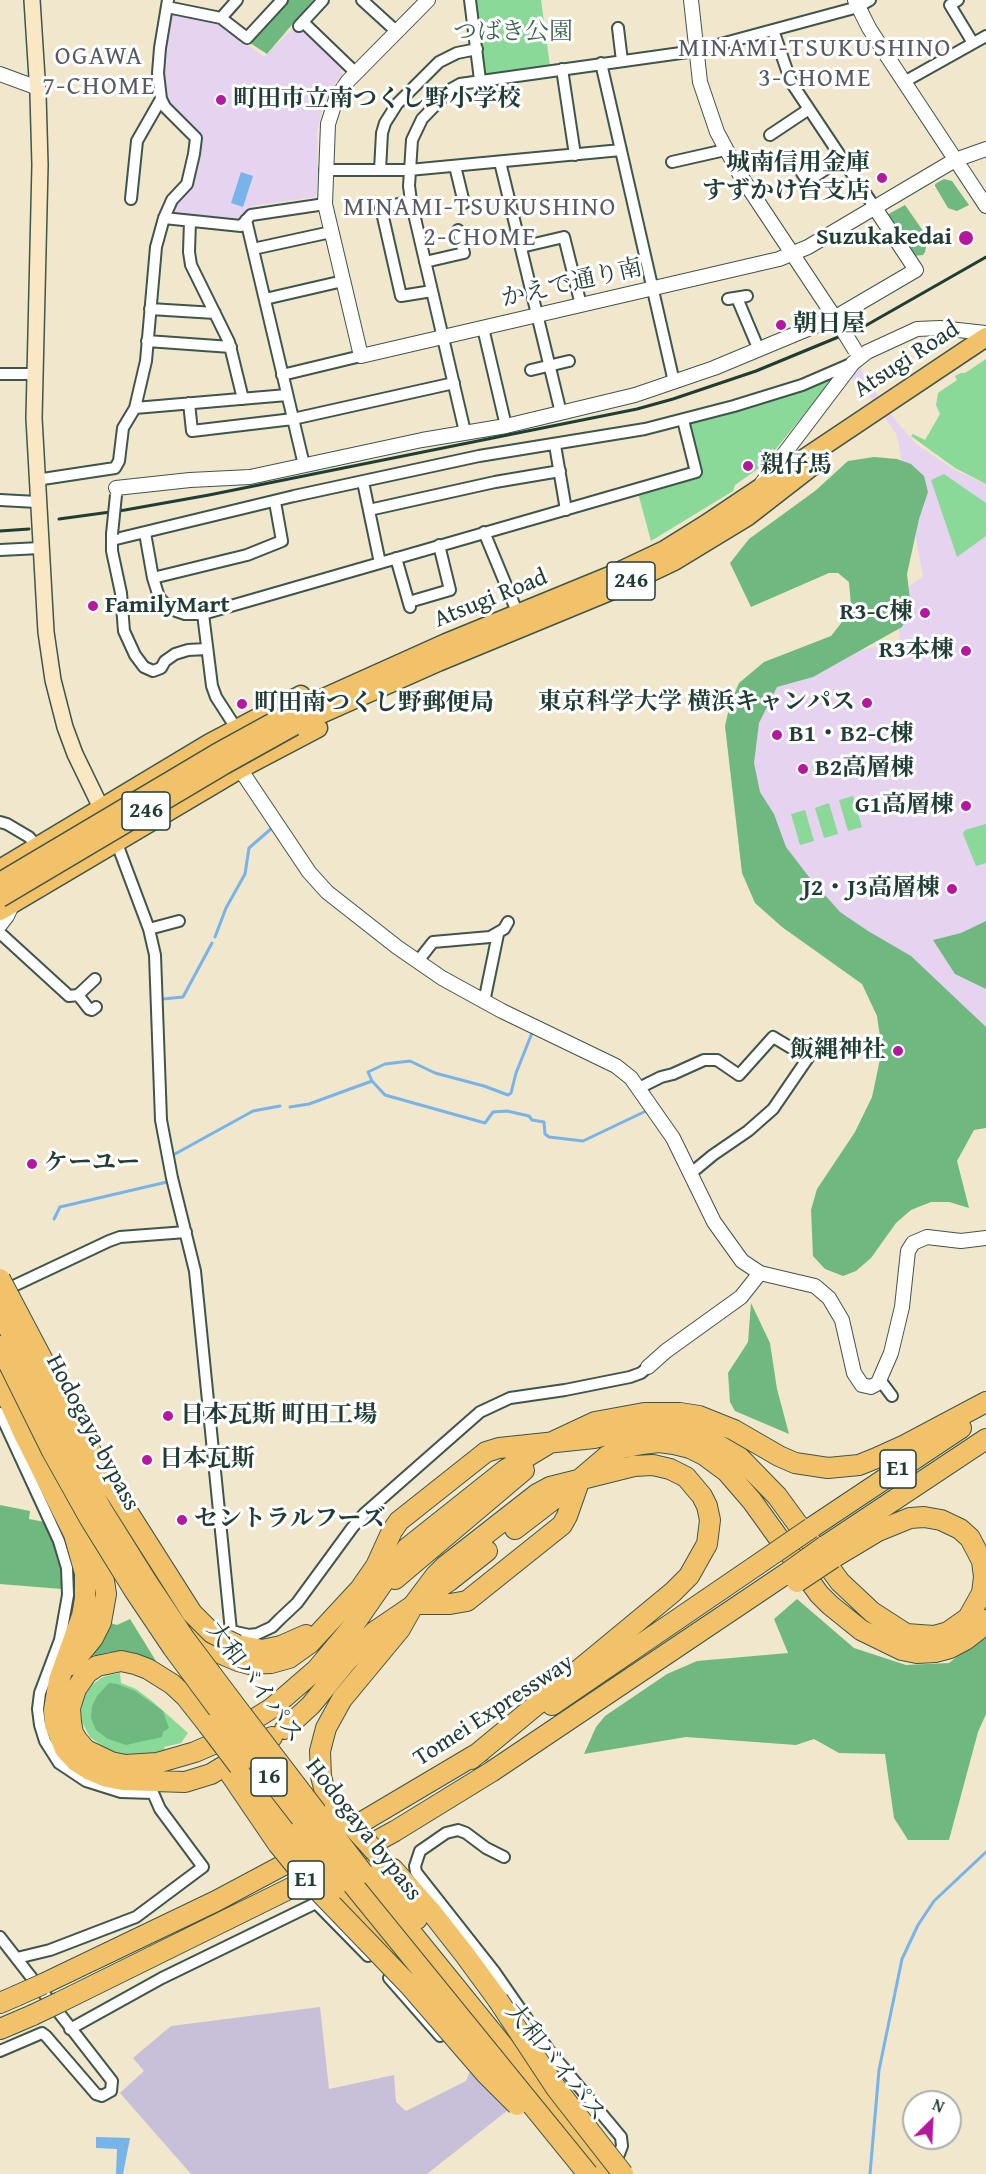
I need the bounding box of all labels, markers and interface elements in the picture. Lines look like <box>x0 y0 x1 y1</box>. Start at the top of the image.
park label: つばき公園 <box>453 19 573 47</box>
district label: MINAMI-TSUKUSHINO 3-CHOME <box>678 33 952 94</box>
district label: OGAWA 7-CHOME <box>42 41 156 102</box>
place label: 町田市立南つくし野小学校 <box>233 86 521 114</box>
marker: 町田市立南つくし野小学校 <box>214 93 228 107</box>
place label: 城南信用金庫 すずかけ台支店 <box>702 150 870 206</box>
marker: 城南信用金庫 すずかけ台支店 <box>875 171 889 185</box>
district label: MINAMI-TSUKUSHINO 2-CHOME <box>343 192 617 254</box>
place label: Suzukakedai <box>816 224 952 252</box>
marker: Suzukakedai <box>957 229 975 247</box>
street label: かえで通り南 <box>499 254 645 314</box>
place label: 朝日屋 <box>793 311 865 339</box>
street label: Atsugi Road <box>849 315 965 405</box>
marker: 朝日屋 <box>774 318 788 332</box>
place label: 親仔馬 <box>760 452 832 480</box>
marker: 親仔馬 <box>741 459 755 473</box>
road number: 246 <box>607 562 655 600</box>
street label: Atsugi Road <box>430 563 552 635</box>
place label: FamilyMart <box>105 592 230 620</box>
marker: FamilyMart <box>86 599 100 613</box>
place label: R3-C棟 <box>839 599 913 627</box>
marker: R3-C棟 <box>918 606 932 620</box>
place label: R3本棟 <box>879 637 954 665</box>
marker: R3本棟 <box>959 644 973 658</box>
place label: 東京科学大学 横浜キャンパス <box>538 689 855 717</box>
place label: 町田南つくし野郵便局 <box>254 690 494 718</box>
marker: 東京科学大学 横浜キャンパス <box>860 696 874 710</box>
marker: 町田南つくし野郵便局 <box>235 697 249 711</box>
place label: B1・B2-C棟 <box>789 721 914 749</box>
marker: B1・B2-C棟 <box>770 728 784 742</box>
place label: B2高層棟 <box>815 755 914 783</box>
marker: B2高層棟 <box>796 762 810 776</box>
road number: 246 <box>122 792 170 830</box>
place label: G1高層棟 <box>855 792 954 820</box>
marker: G1高層棟 <box>959 799 973 813</box>
place label: J2・J3高層棟 <box>803 875 940 903</box>
marker: J2・J3高層棟 <box>945 882 959 896</box>
place label: 飯縄神社 <box>790 1037 886 1065</box>
marker: 飯縄神社 <box>891 1044 905 1058</box>
place label: ケーユー <box>44 1150 140 1178</box>
marker: ケーユー <box>25 1157 39 1171</box>
street label: Hodogaya bypass <box>39 1350 145 1516</box>
place label: 日本瓦斯 町田工場 <box>180 1402 377 1430</box>
marker: 日本瓦斯 町田工場 <box>161 1409 175 1423</box>
place label: 日本瓦斯 <box>159 1446 255 1474</box>
road number: E1 <box>880 1450 916 1488</box>
marker: 日本瓦斯 <box>140 1453 154 1467</box>
place label: セントラルフーズ <box>194 1506 385 1534</box>
marker: セントラルフーズ <box>175 1513 189 1527</box>
street label: 大和バイパス <box>199 1617 309 1749</box>
street label: Tomei Expressway <box>409 1649 579 1773</box>
street label: Hodogaya bypass <box>299 1753 427 1907</box>
road number: 16 <box>251 1758 287 1796</box>
road number: E1 <box>288 1861 324 1899</box>
street label: 大和バイパス <box>498 1998 612 2128</box>
north arrow <box>902 2090 962 2150</box>
text: N <box>929 2092 948 2119</box>

